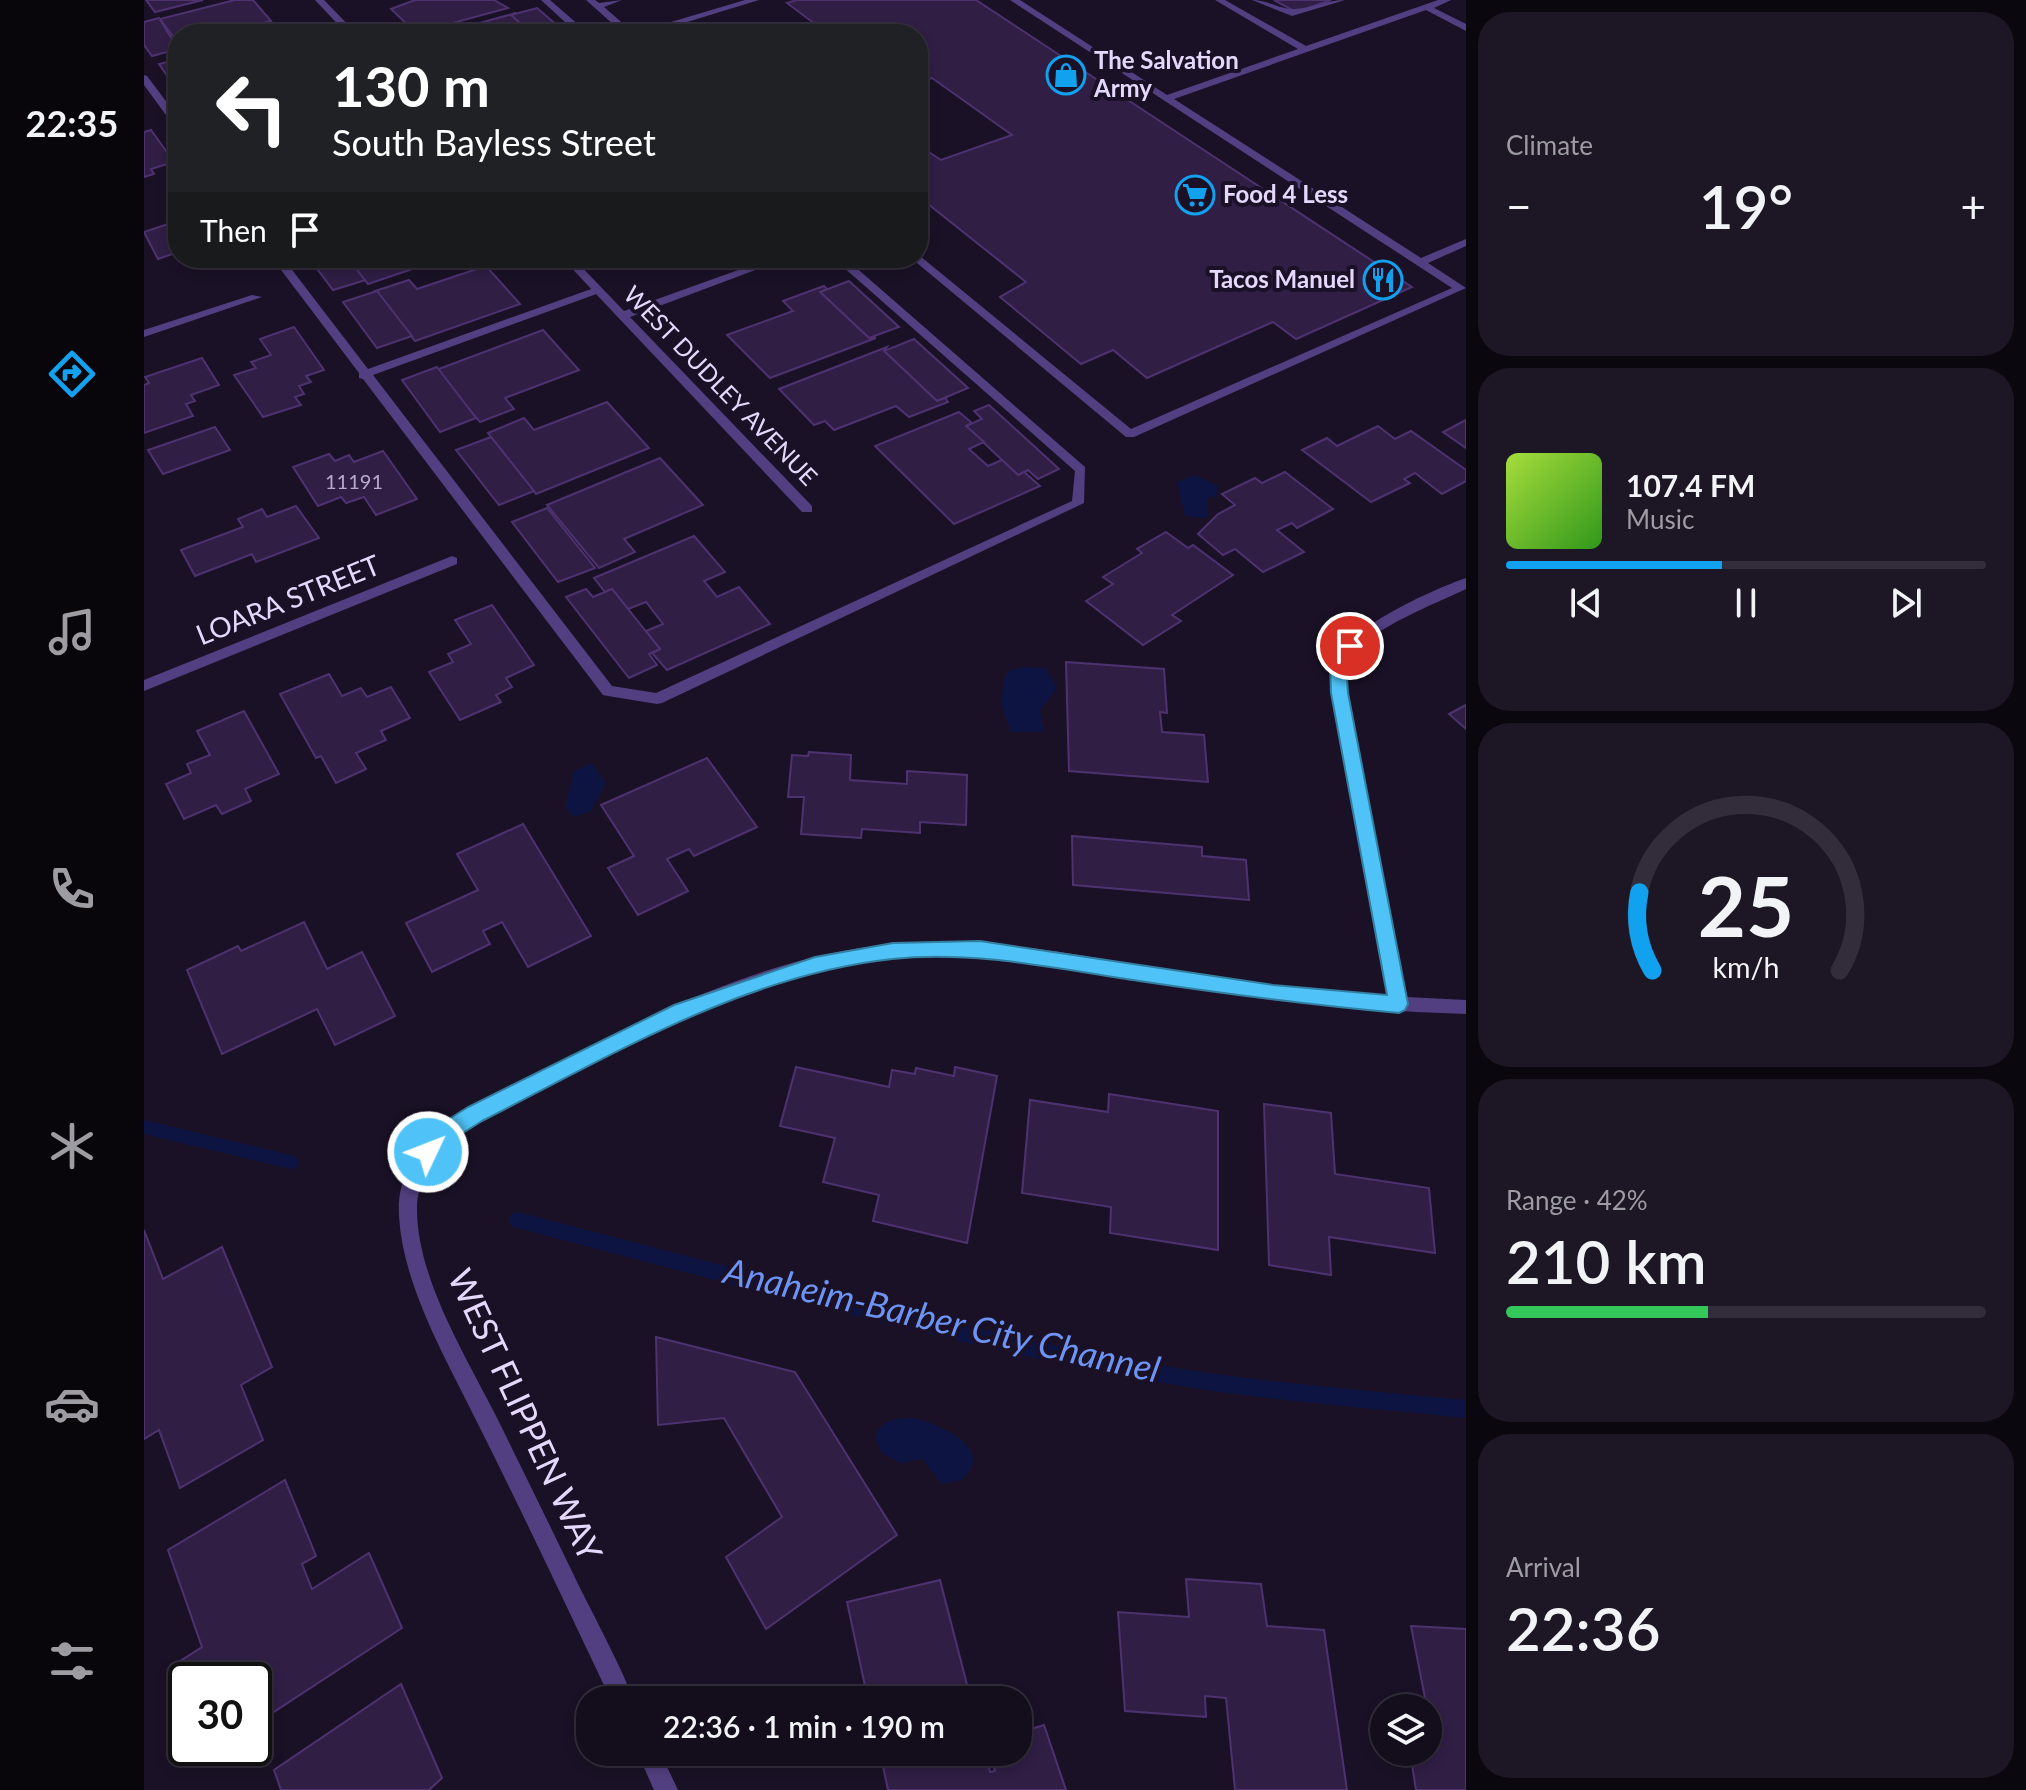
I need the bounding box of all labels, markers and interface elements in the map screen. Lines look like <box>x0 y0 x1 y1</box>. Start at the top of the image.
place label: The Salvation Army <box>1093 45 1239 102</box>
text: 130 m <box>332 52 490 119</box>
shop icon: The Salvation Army <box>1045 54 1087 96</box>
icon: left <box>200 56 304 160</box>
text: 22:35 <box>26 101 118 145</box>
text: South Bayless Street <box>332 120 656 164</box>
text: Climate <box>1506 129 1593 161</box>
text: 19° <box>1699 170 1793 242</box>
supermarket icon: Food 4 Less <box>1174 174 1216 216</box>
place label: Food 4 Less <box>1223 179 1348 208</box>
text: − <box>1506 180 1532 232</box>
text: + <box>1960 180 1986 232</box>
icon: arrive <box>283 208 327 252</box>
text: Then <box>200 212 267 248</box>
restaurant icon: Tacos Manuel <box>1362 259 1404 301</box>
place label: Tacos Manuel <box>1209 264 1355 293</box>
street label: WEST DUDLEY AVENUE <box>618 279 824 491</box>
icon: directions <box>44 346 100 402</box>
text: 107.4 FM <box>1626 467 1755 503</box>
house number: 11191 <box>325 469 383 493</box>
text: Music <box>1626 503 1694 535</box>
street label: LOARA STREET <box>191 547 385 651</box>
icon: previous <box>1564 581 1608 625</box>
icon: pause <box>1724 581 1768 625</box>
icon: next <box>1884 581 1928 625</box>
icon: music <box>44 604 100 660</box>
pin <box>1316 612 1384 680</box>
icon: arrive <box>1328 624 1372 668</box>
text: 25 <box>1698 855 1794 955</box>
icon: phone <box>44 861 100 917</box>
text: km/h <box>1713 950 1779 984</box>
position arrow <box>386 1110 470 1194</box>
icon: climate <box>44 1118 100 1174</box>
text: Range · 42% <box>1506 1184 1648 1216</box>
text: 210 km <box>1506 1225 1707 1297</box>
water label: Anaheim-Barber City Channel <box>718 1247 1164 1391</box>
street label: WEST FLIPPEN WAY <box>441 1262 612 1568</box>
icon: car <box>44 1376 100 1432</box>
text: Arrival <box>1506 1551 1581 1583</box>
text: 22:36 <box>1506 1592 1660 1664</box>
icon: filters <box>44 1633 100 1689</box>
speed limit sign: 30 <box>168 1662 272 1766</box>
map controls <box>1370 1694 1442 1766</box>
button: layers <box>1370 1694 1442 1766</box>
text: 22:36 · 1 min · 190 m <box>663 1708 945 1744</box>

